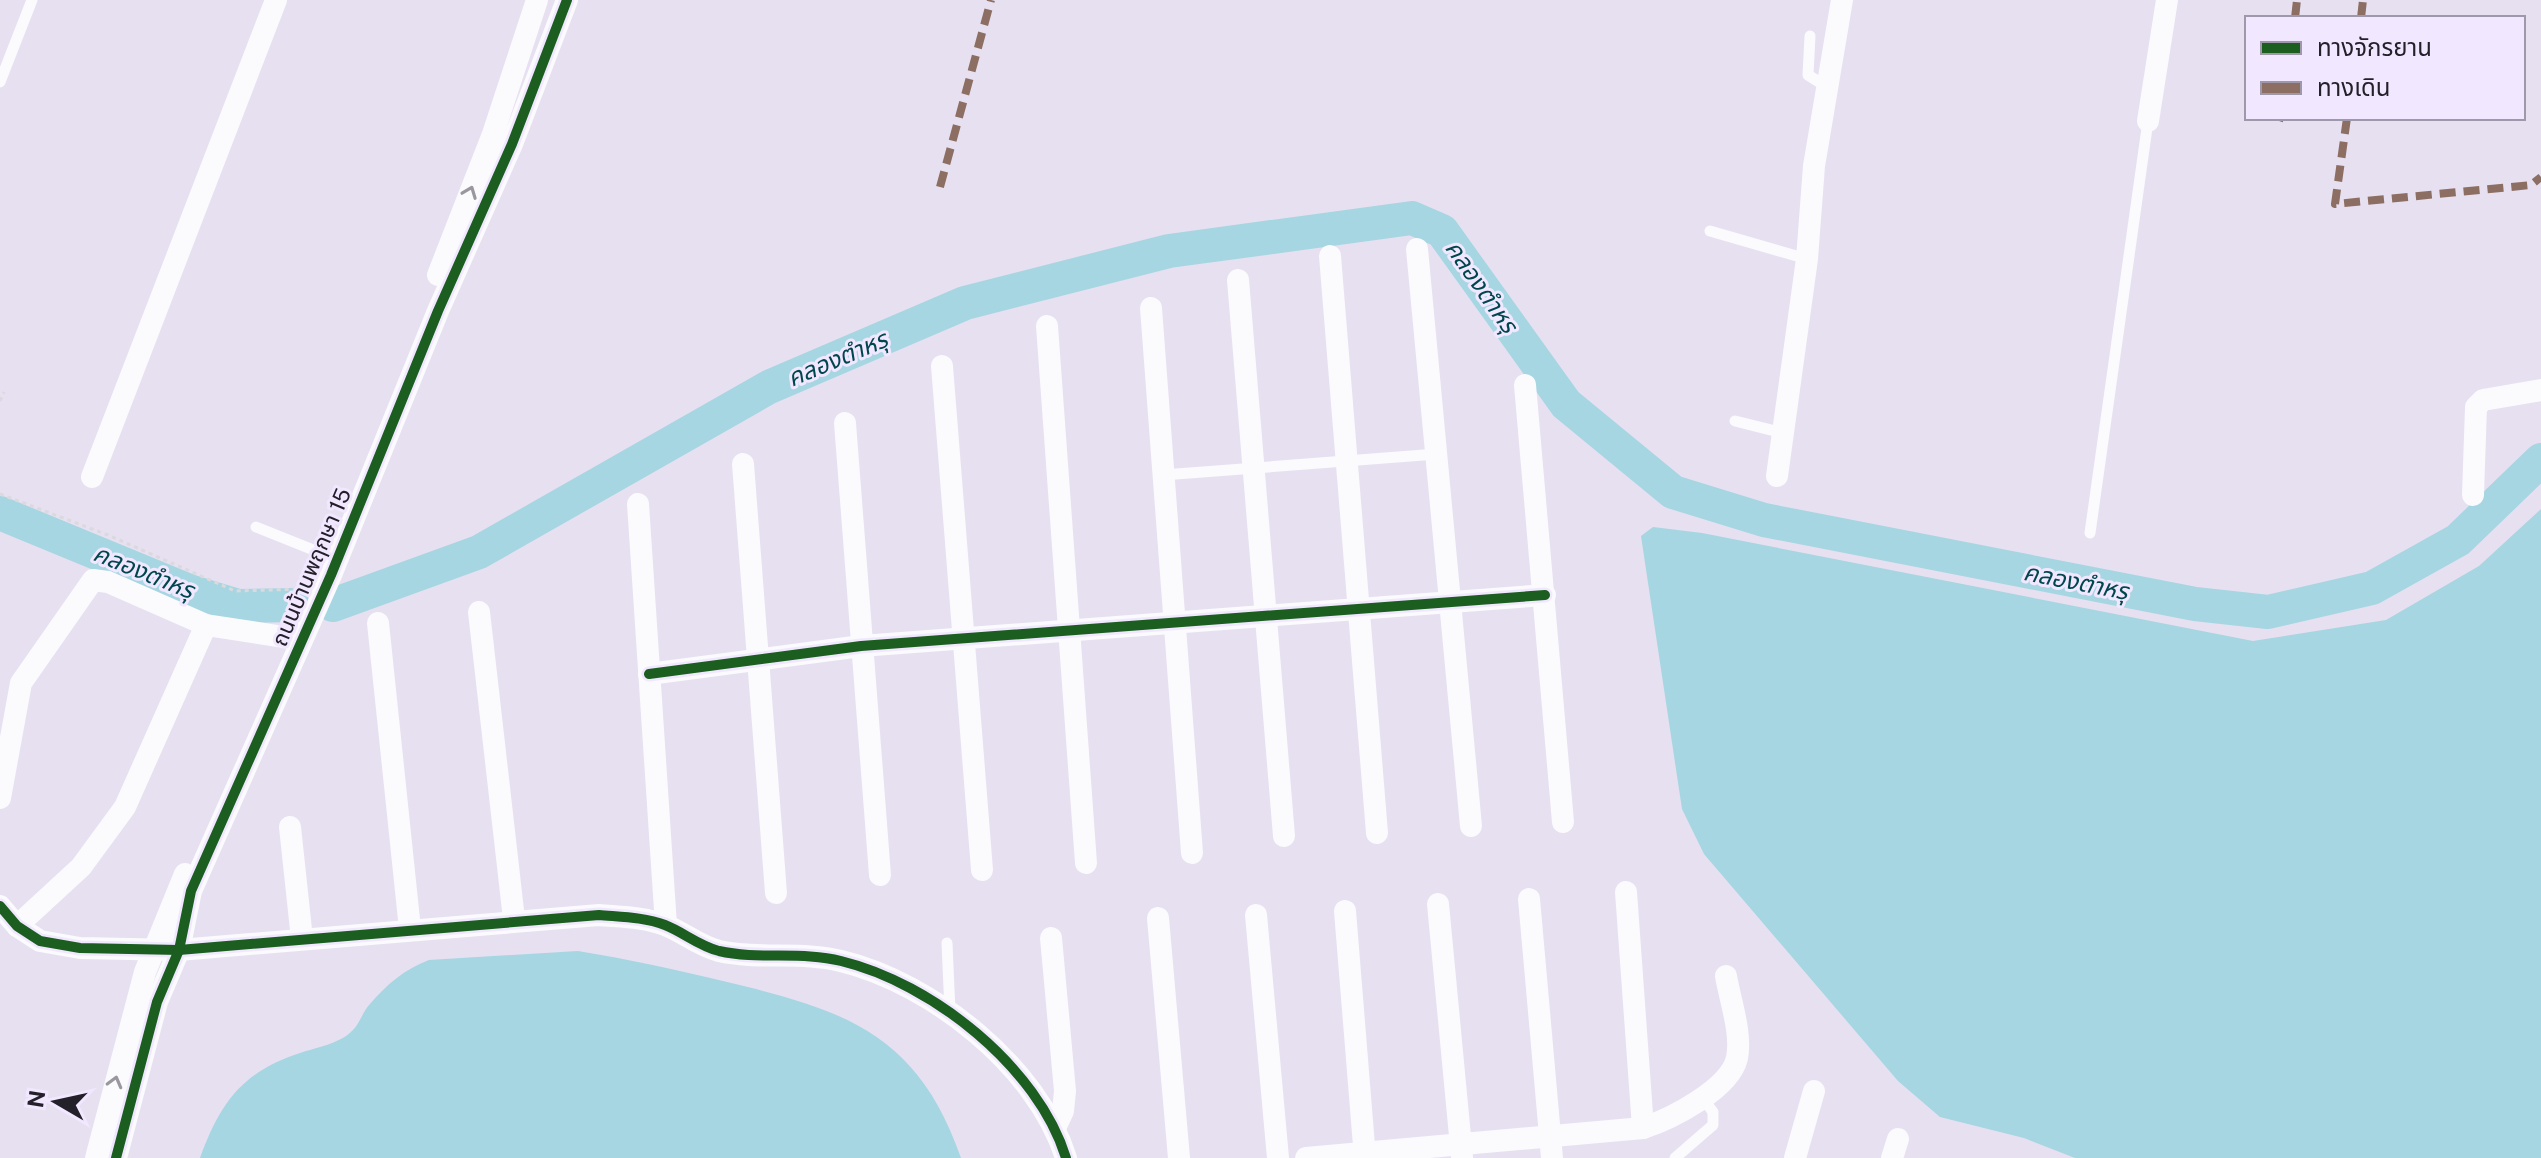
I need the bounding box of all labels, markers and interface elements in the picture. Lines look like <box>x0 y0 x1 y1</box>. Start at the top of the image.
legend <box>2245 16 2525 120</box>
text: ทางจักรยาน <box>2317 33 2432 61</box>
text: ทางเดิน <box>2317 73 2391 101</box>
one-way arrow <box>460 186 477 200</box>
water label: คลองตำหรุ <box>1439 235 1525 340</box>
water label: คลองตำหรุ <box>783 324 894 393</box>
street label: ถนนบ้านพฤกษา 15 <box>266 484 356 650</box>
water label: คลองตำหรุ <box>89 538 200 607</box>
water label: คลองตำหรุ <box>2021 557 2133 607</box>
north arrow <box>16 1062 96 1142</box>
one-way arrow <box>105 1076 122 1090</box>
text: N <box>22 1088 50 1109</box>

